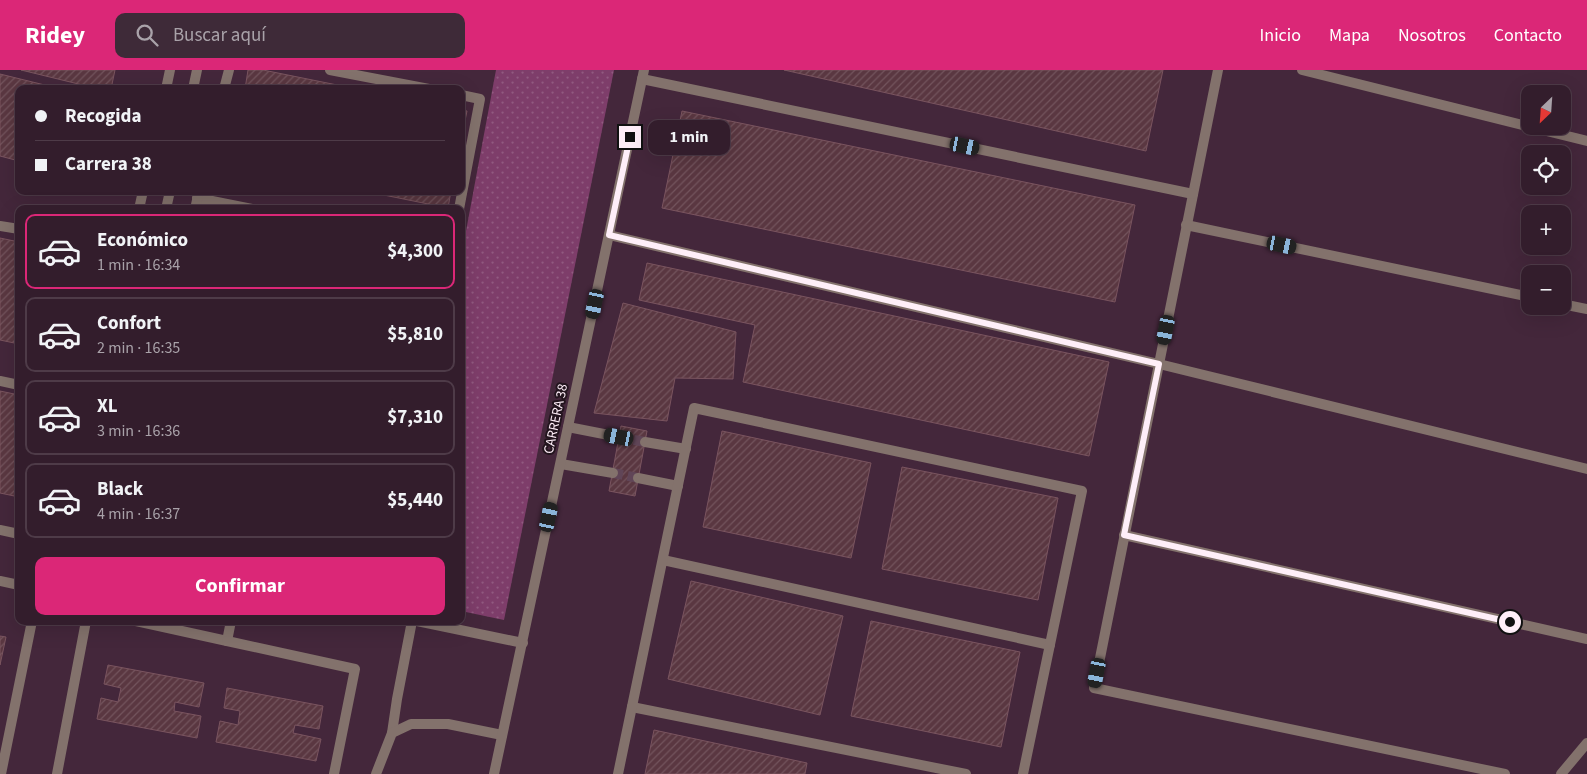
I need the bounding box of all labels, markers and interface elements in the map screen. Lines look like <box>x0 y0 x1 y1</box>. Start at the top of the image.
search box <box>115 13 465 58</box>
text: Ridey <box>25 18 85 53</box>
icon: search <box>133 21 161 49</box>
text: Buscar aquí <box>173 22 266 49</box>
text: Inicio <box>1260 23 1301 48</box>
text: Mapa <box>1329 23 1370 48</box>
text: Nosotros <box>1398 23 1466 48</box>
text: Contacto <box>1494 23 1562 48</box>
north arrow <box>1521 85 1571 135</box>
map controls <box>1521 85 1571 315</box>
text: Recogida <box>65 103 142 130</box>
callout: 1 min <box>648 120 730 154</box>
route end <box>619 126 641 148</box>
text: 1 min <box>670 126 708 148</box>
car <box>948 136 981 156</box>
button: locate <box>1521 145 1571 195</box>
text: Carrera 38 <box>65 151 152 178</box>
button: + <box>1521 205 1571 255</box>
text: Económico <box>97 227 188 254</box>
icon: car <box>37 229 82 274</box>
car <box>1265 235 1298 255</box>
text: $4,300 <box>387 238 443 265</box>
text: 1 min · 16:34 <box>97 254 180 276</box>
button: − <box>1521 265 1571 315</box>
car <box>584 288 605 320</box>
text: Confort <box>97 310 161 337</box>
icon: car <box>37 312 82 357</box>
car <box>1155 314 1176 346</box>
text: $5,810 <box>387 321 443 348</box>
text: 2 min · 16:35 <box>97 337 180 359</box>
street label: CARRERA 38 <box>539 382 573 456</box>
text: XL <box>97 393 118 420</box>
icon: car <box>37 395 82 440</box>
text: $7,310 <box>387 404 443 431</box>
text: 3 min · 16:36 <box>97 420 180 442</box>
car <box>602 427 635 447</box>
text: Black <box>97 476 143 503</box>
icon: car <box>37 478 82 523</box>
text: $5,440 <box>387 487 443 514</box>
car <box>538 501 559 533</box>
text: 4 min · 16:37 <box>97 503 180 525</box>
button: Confirmar <box>35 557 445 615</box>
route start <box>1499 611 1521 633</box>
car <box>1086 657 1107 689</box>

